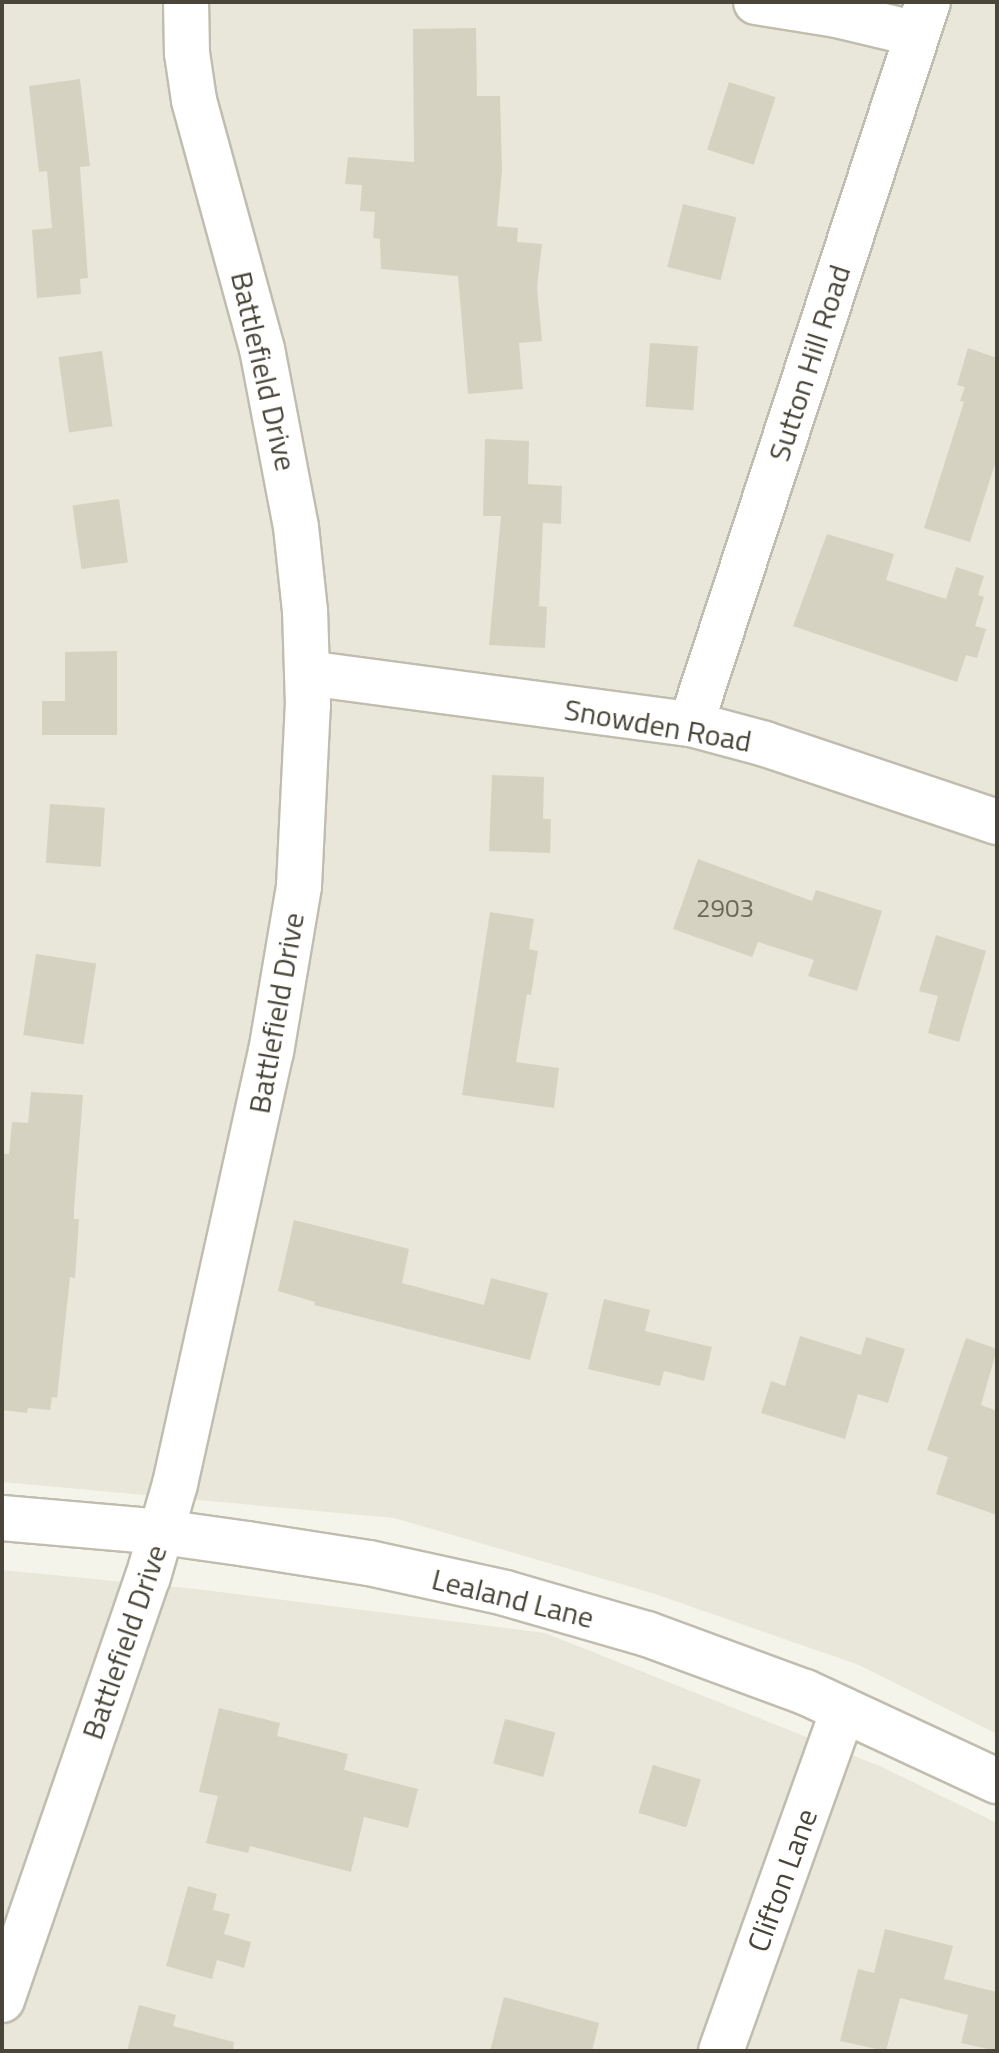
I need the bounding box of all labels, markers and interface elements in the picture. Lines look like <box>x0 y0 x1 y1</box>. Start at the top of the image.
street label: Sutton Hill Road <box>760 260 858 466</box>
street label: Battlefield Drive <box>224 268 304 474</box>
street label: Snowden Road <box>562 691 754 759</box>
house number: 2903 <box>696 892 754 924</box>
street label: Battlefield Drive <box>241 910 311 1116</box>
street label: Battlefield Drive <box>74 1540 174 1744</box>
street label: Lealand Lane <box>428 1561 598 1635</box>
street label: Clifton Lane <box>740 1804 824 1956</box>

